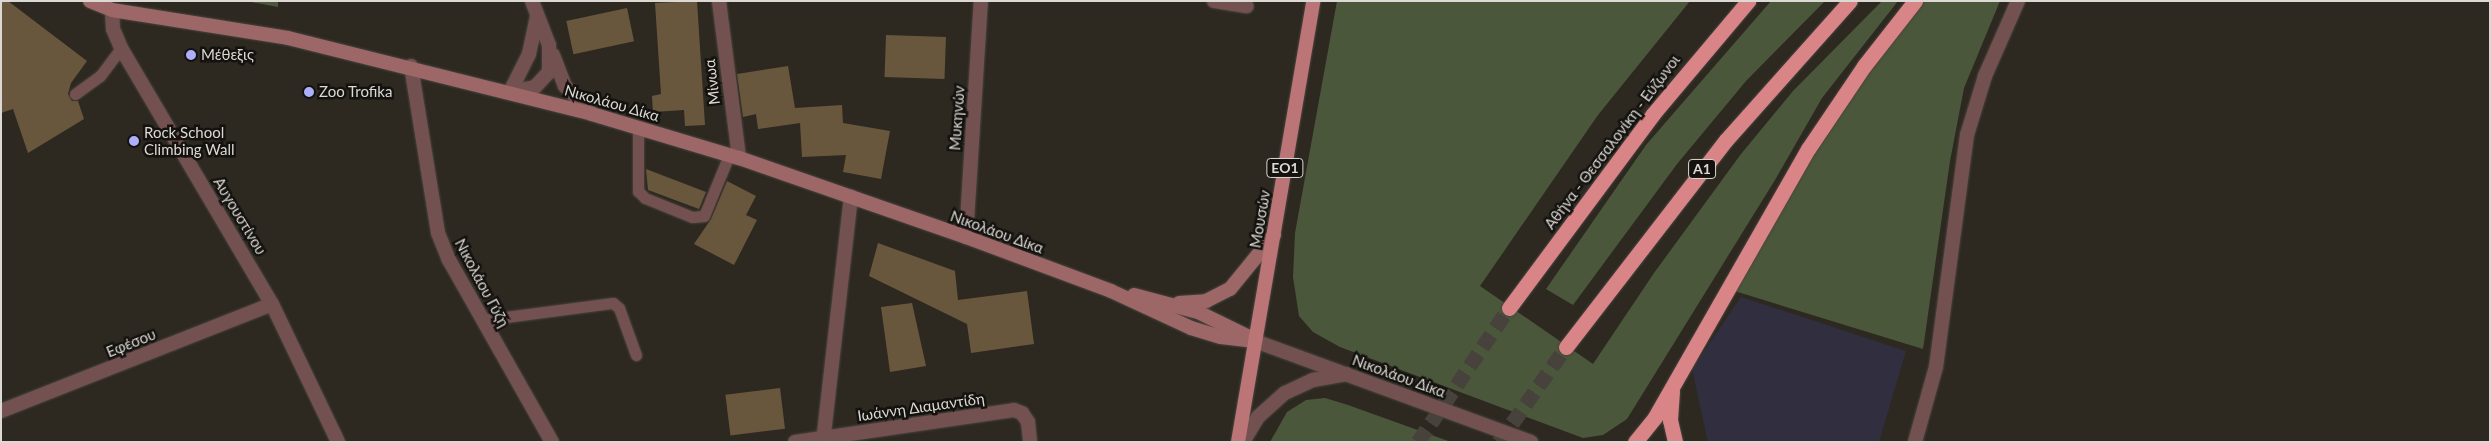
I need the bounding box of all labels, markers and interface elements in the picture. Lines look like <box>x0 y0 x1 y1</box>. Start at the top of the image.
place label: Μέθεξις <box>201 46 254 64</box>
marker: Μέθεξις <box>185 49 197 61</box>
street label: Αθήνα - Θεσσαλονίκη - Εύζωνοι <box>1541 51 1683 233</box>
street label: Μίνωα <box>700 58 724 106</box>
street label: Νικολάου Δίκα <box>562 81 662 125</box>
place label: Zoo Trofika <box>319 83 393 101</box>
street label: Μυκηνών <box>946 85 968 151</box>
marker: Zoo Trofika <box>303 86 315 98</box>
place label: Rock School Climbing Wall <box>144 123 235 158</box>
marker: Rock School Climbing Wall <box>128 135 140 147</box>
road number: ΕΟ1 <box>1266 156 1304 180</box>
road number: Α1 <box>1687 157 1717 180</box>
street label: Αυγουστίνου <box>210 174 270 258</box>
street label: Μουσών <box>1246 189 1274 249</box>
street label: Νικολάου Δίκα <box>948 207 1046 257</box>
street label: Νικολάου Γύζη <box>451 236 513 330</box>
street label: Εφέσου <box>104 325 158 361</box>
street label: Νικολάου Δίκα <box>1350 351 1448 401</box>
street label: Ιωάννη Διαμαντίδη <box>856 389 986 425</box>

